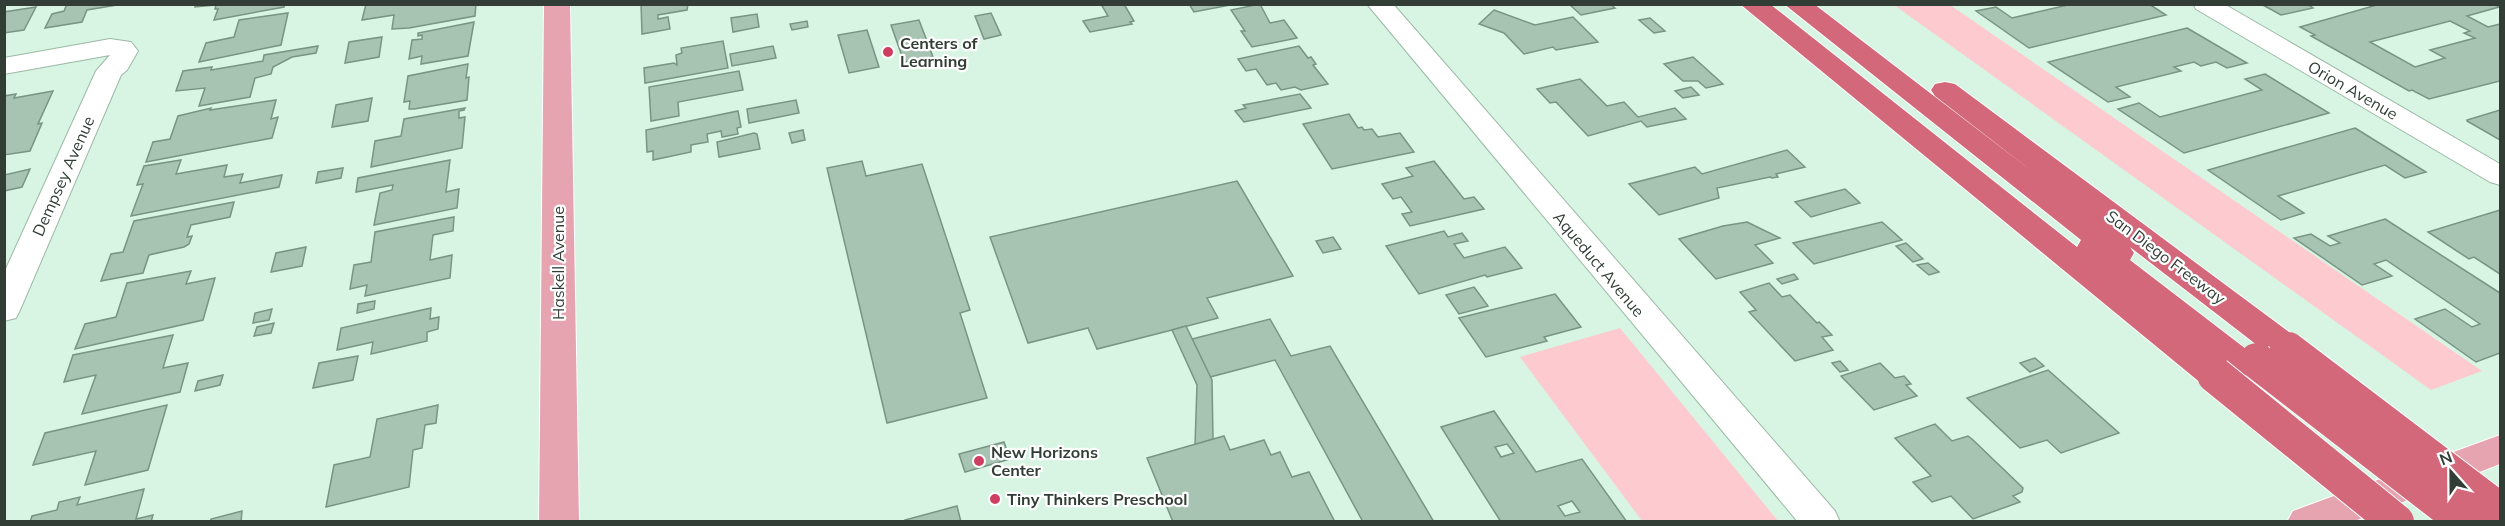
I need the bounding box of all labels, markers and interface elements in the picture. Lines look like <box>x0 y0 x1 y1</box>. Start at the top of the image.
place label: Centers of Learning <box>900 33 979 71</box>
marker: Centers of Learning <box>881 45 895 59</box>
street label: Orion Avenue <box>2305 56 2401 124</box>
street label: Dempsey Avenue <box>28 113 98 239</box>
street label: Haskell Avenue <box>548 206 568 320</box>
street label: San Diego Freeway <box>2102 206 2230 309</box>
street label: Aqueduct Avenue <box>1549 207 1649 321</box>
place label: New Horizons Center <box>991 442 1098 480</box>
north arrow <box>2421 442 2481 502</box>
text: N <box>2436 446 2455 469</box>
marker: New Horizons Center <box>972 454 986 468</box>
place label: Tiny Thinkers Preschool <box>1007 489 1187 509</box>
marker: Tiny Thinkers Preschool <box>988 492 1002 506</box>

